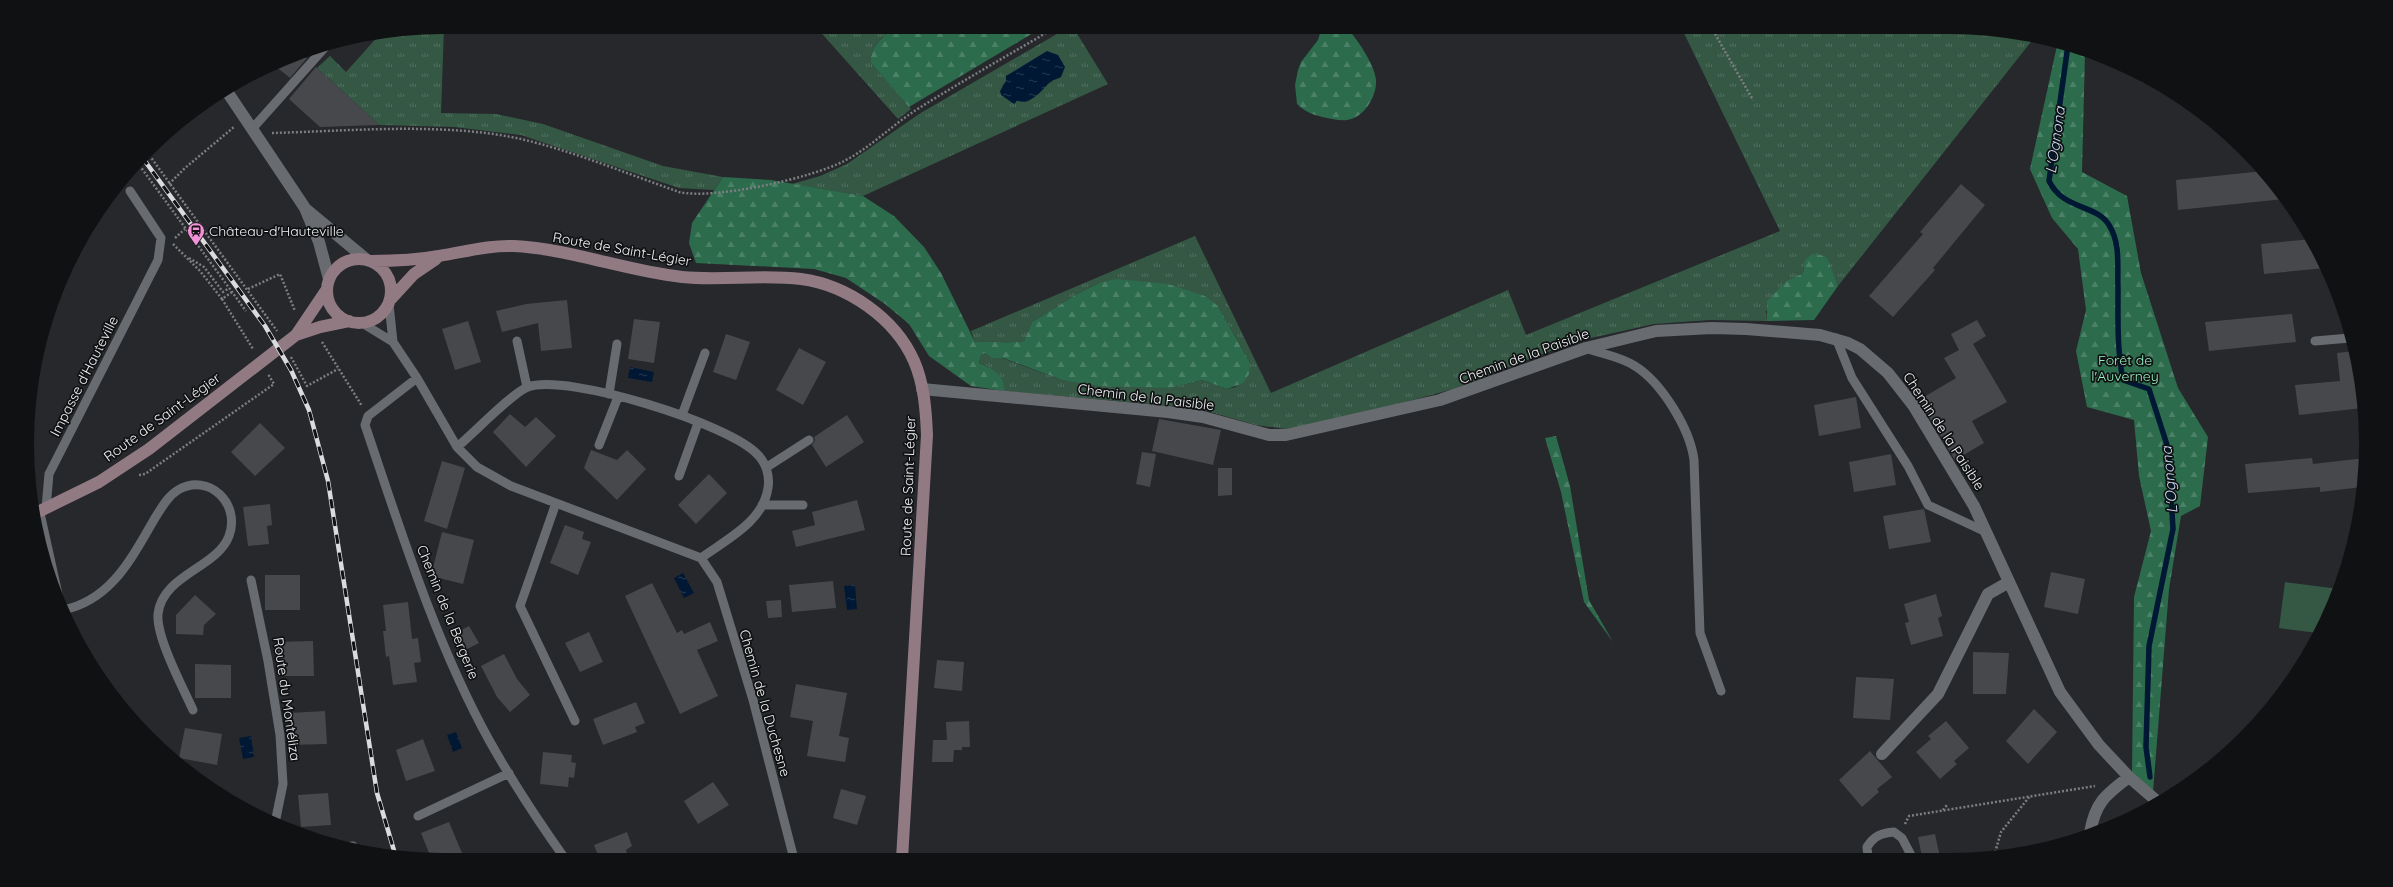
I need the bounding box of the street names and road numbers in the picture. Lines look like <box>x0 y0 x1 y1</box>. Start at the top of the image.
street label: Route de Saint-Légier <box>551 228 693 270</box>
street label: Impasse d'Hauteville <box>46 313 122 439</box>
street label: Chemin de la Paisible <box>1456 324 1592 388</box>
street label: Route de Saint-Légier <box>100 368 225 466</box>
street label: Chemin de la Paisible <box>1899 369 1989 494</box>
street label: Chemin de la Paisible <box>1077 380 1215 414</box>
street label: Route de Saint-Légier <box>897 415 919 556</box>
street label: Chemin de la Bergerie <box>413 542 483 682</box>
street label: Chemin de la Duchesne <box>735 627 795 779</box>
street label: Route du Montéliza <box>269 636 305 762</box>

